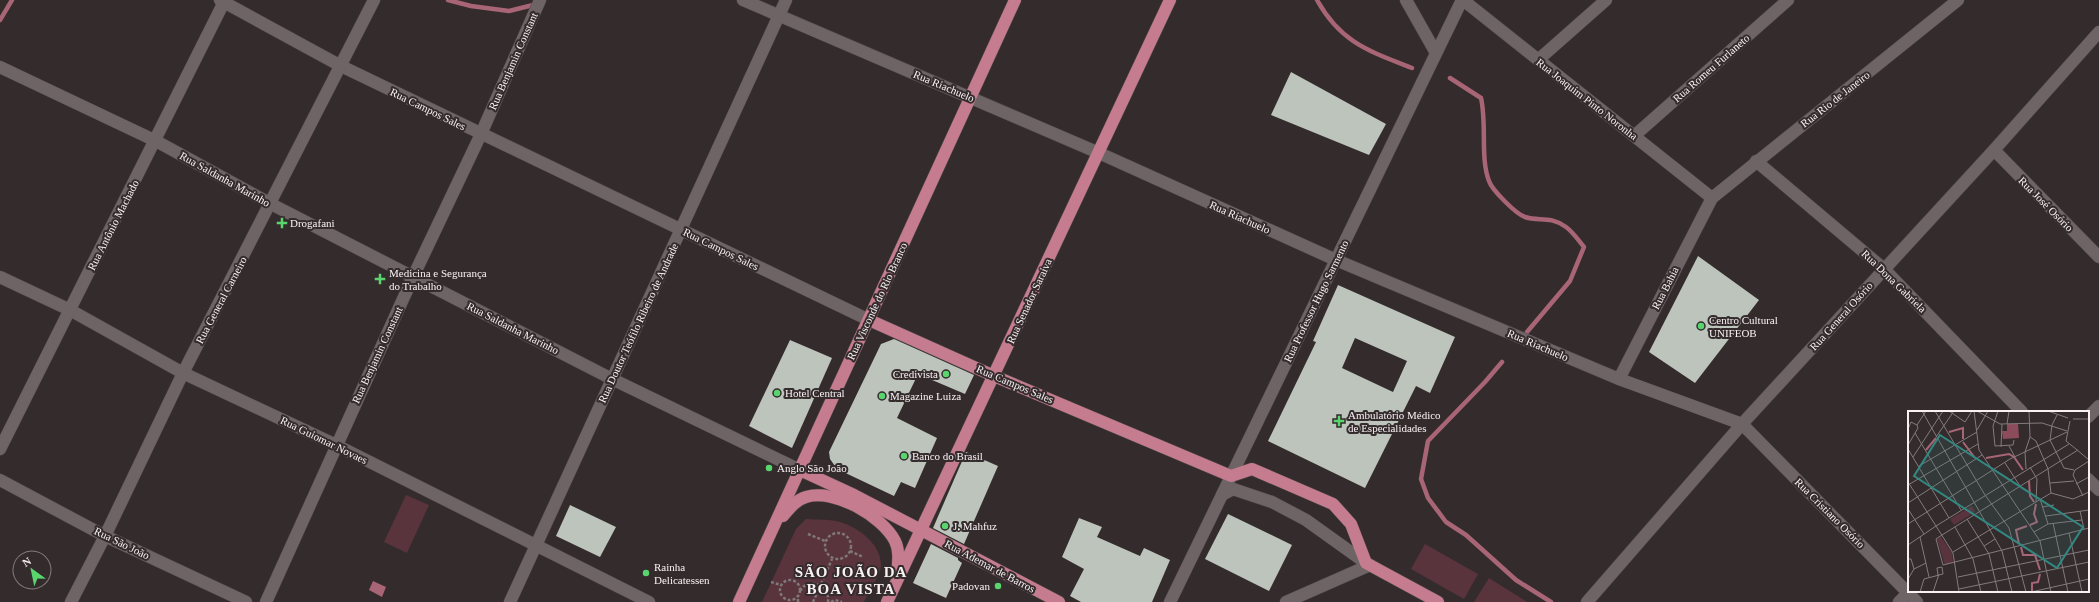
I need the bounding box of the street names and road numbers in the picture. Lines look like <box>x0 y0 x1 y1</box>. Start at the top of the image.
street label: Rua Benjamin Constant <box>486 11 540 111</box>
street label: Rua Romeu Furlaneto <box>1670 31 1752 104</box>
street label: Rua Joaquim Pinto Noronha <box>1534 56 1640 142</box>
street label: Rua Riachuelo <box>912 68 977 104</box>
street label: Rua Rio de Janeiro <box>1798 68 1872 130</box>
street label: Rua Campos Sales <box>388 86 468 132</box>
street label: Rua Saldanha Marinho <box>178 149 273 209</box>
street label: Rua José Osório <box>2016 174 2076 234</box>
street label: Rua Antônio Machado <box>85 177 141 272</box>
street label: Rua Riachuelo <box>1208 198 1273 236</box>
street label: Rua Campos Sales <box>681 226 761 272</box>
street label: Rua Professor Hugo Sarmento <box>1281 238 1351 364</box>
street label: Rua Visconde do Rio Branco <box>844 240 910 362</box>
street label: Rua Doutor Teófilo Ribeiro de Andrade <box>596 241 680 405</box>
street label: Rua Dona Gabriela <box>1859 247 1929 315</box>
street label: Rua General Carneiro <box>193 254 249 345</box>
street label: Rua Senador Saraiva <box>1004 257 1054 345</box>
street label: Rua Bahia <box>1649 265 1681 311</box>
street label: Rua General Osório <box>1807 279 1875 353</box>
street label: Rua Saldanha Marinho <box>465 300 561 357</box>
street label: Rua Benjamin Constant <box>349 305 405 405</box>
street label: Rua Riachuelo <box>1506 327 1571 363</box>
street label: Rua Campos Sales <box>975 362 1055 406</box>
street label: Rua Guiomar Novaes <box>279 414 369 466</box>
street label: Rua Cristiano Osório <box>1793 476 1868 551</box>
street label: Rua São João <box>92 524 152 562</box>
street label: Rua Ademar de Barros <box>943 537 1037 595</box>

